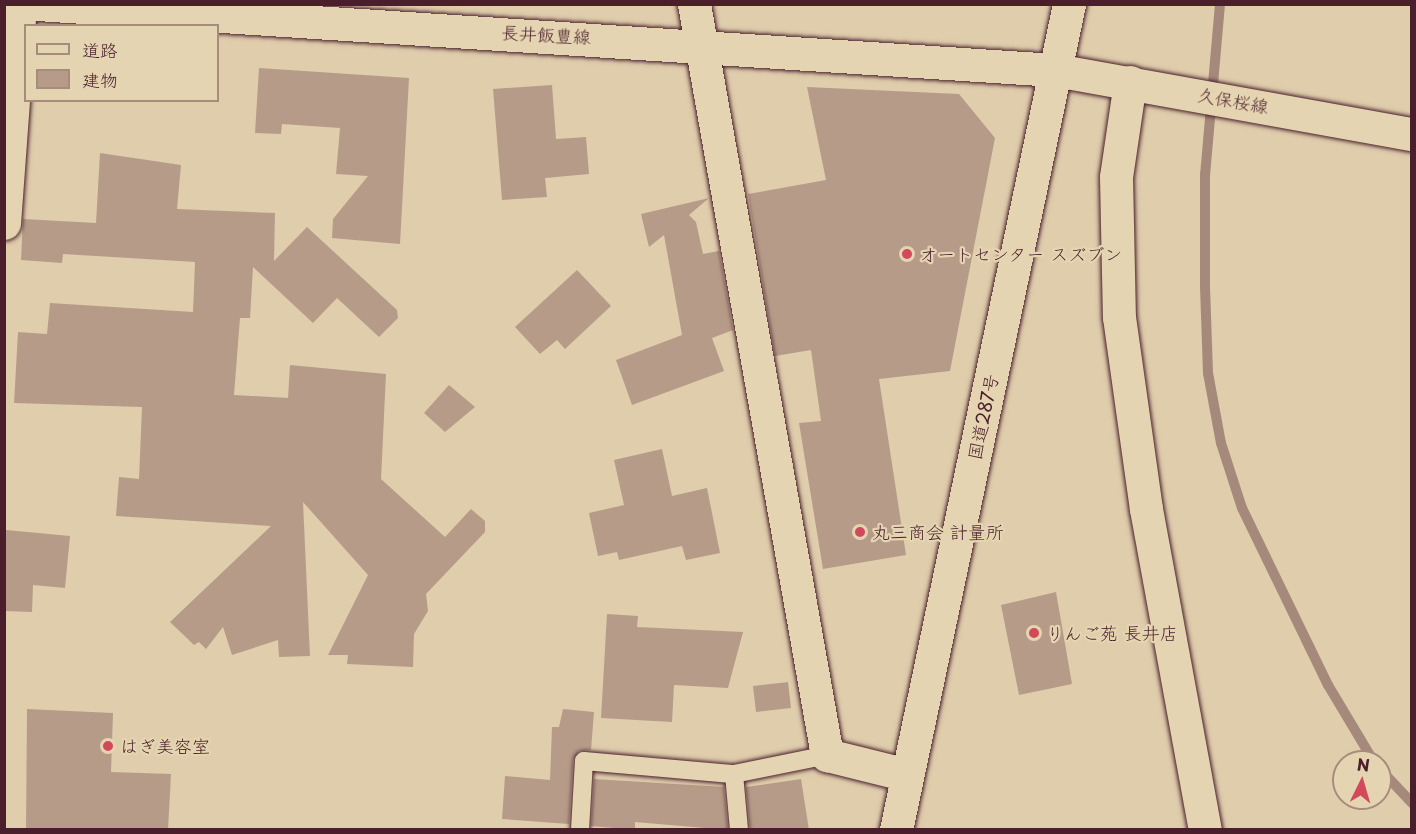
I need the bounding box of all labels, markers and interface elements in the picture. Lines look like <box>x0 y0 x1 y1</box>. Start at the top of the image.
street label: 長井飯豊線 <box>500 22 592 48</box>
legend <box>24 24 219 102</box>
text: 道路 <box>82 36 118 63</box>
text: 建物 <box>82 66 118 93</box>
street label: 久保桜線 <box>1196 84 1270 118</box>
place label: オートセンター スズブン <box>919 243 1123 265</box>
marker: オートセンター スズブン <box>900 247 914 261</box>
street label: 国道287号 <box>963 372 1003 462</box>
place label: 丸三商会 計量所 <box>872 521 1004 543</box>
marker: 丸三商会 計量所 <box>853 525 867 539</box>
place label: りんご苑 長井店 <box>1046 622 1178 644</box>
marker: りんご苑 長井店 <box>1027 626 1041 640</box>
place label: はぎ美容室 <box>120 735 210 757</box>
marker: はぎ美容室 <box>101 739 115 753</box>
north arrow <box>1332 750 1392 810</box>
text: N <box>1356 752 1371 777</box>

